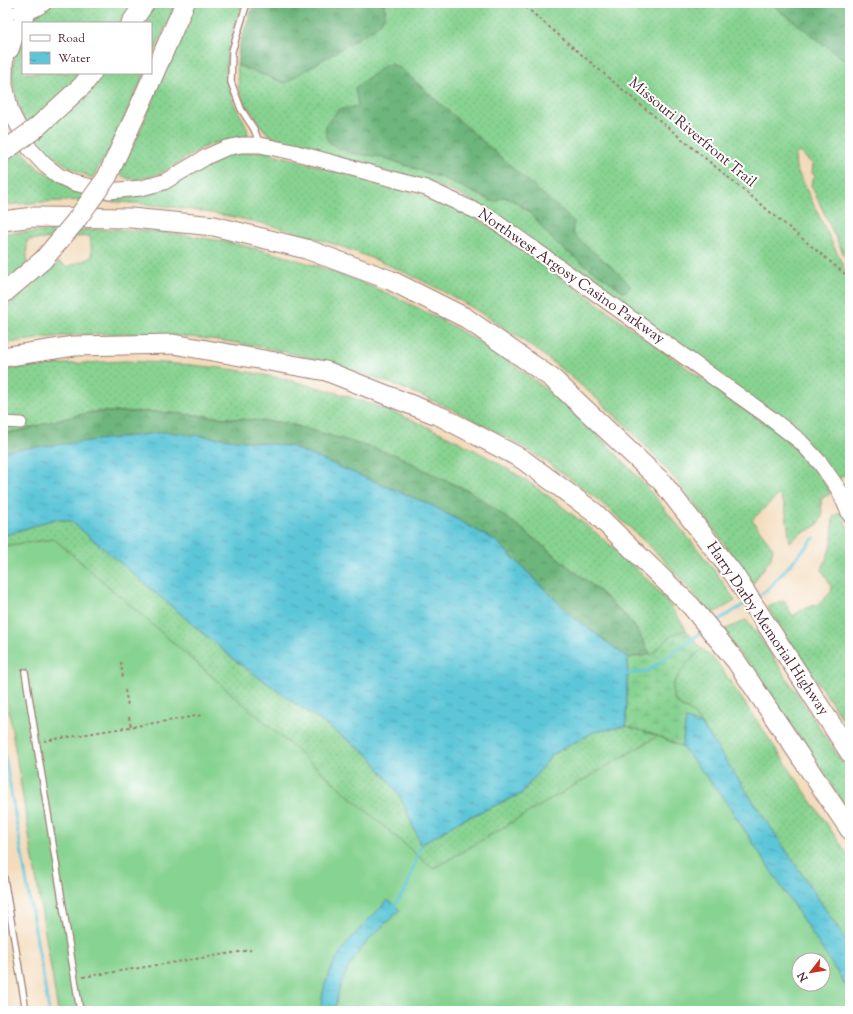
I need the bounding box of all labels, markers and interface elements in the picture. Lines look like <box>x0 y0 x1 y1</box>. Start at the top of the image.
legend <box>22 22 152 74</box>
text: Road <box>58 30 85 48</box>
text: Water <box>58 50 91 68</box>
street label: Missouri Riverfront Trail <box>624 73 760 193</box>
street label: Northwest Argosy Casino Parkway <box>473 204 669 350</box>
street label: Harry Darby Memorial Highway <box>701 538 833 721</box>
north arrow <box>791 952 831 992</box>
text: N <box>794 969 813 985</box>

